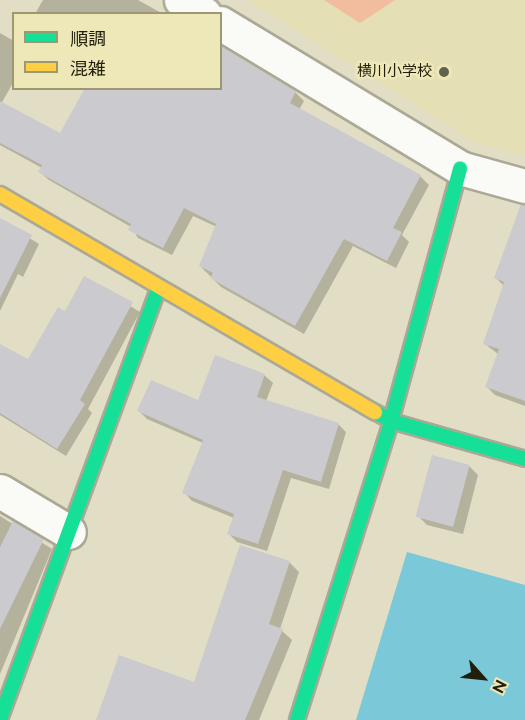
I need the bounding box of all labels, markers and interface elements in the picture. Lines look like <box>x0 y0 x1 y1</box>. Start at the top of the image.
legend <box>12 12 222 90</box>
text: 順調 <box>70 28 106 49</box>
text: 混雑 <box>70 58 106 79</box>
place label: 横川小学校 <box>357 63 432 81</box>
marker: 横川小学校 <box>437 65 451 79</box>
north arrow <box>453 648 513 708</box>
text: N <box>488 677 511 696</box>

